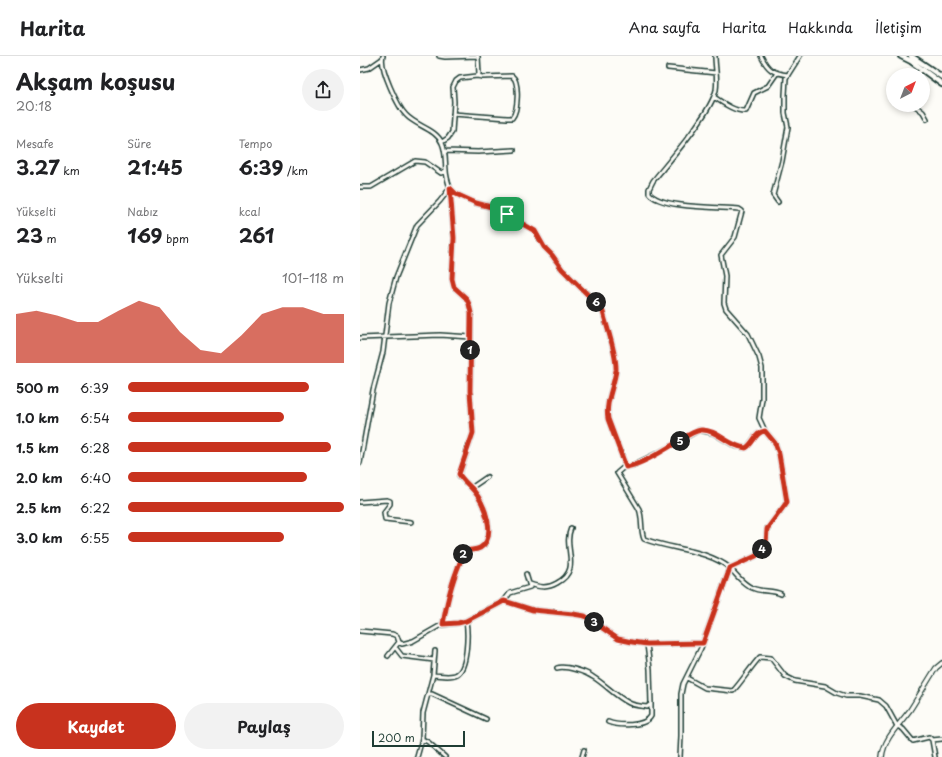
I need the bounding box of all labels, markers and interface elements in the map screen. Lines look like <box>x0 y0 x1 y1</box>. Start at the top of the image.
text: Harita <box>20 14 85 42</box>
text: Ana sayfa <box>629 17 700 38</box>
text: Harita <box>722 17 766 38</box>
text: Hakkında <box>788 17 853 38</box>
text: İletişim <box>875 17 922 38</box>
text: Akşam koşusu <box>16 64 175 97</box>
north arrow <box>886 68 930 112</box>
map controls <box>886 68 930 112</box>
button: share <box>302 69 344 111</box>
text: 20:18 <box>16 96 52 115</box>
text: Mesafe <box>16 135 54 152</box>
text: Süre <box>127 135 152 152</box>
text: Tempo <box>239 135 272 152</box>
text: 3.27 <box>16 152 60 182</box>
text: 21:45 <box>127 152 183 182</box>
text: 6:39 <box>239 152 283 182</box>
text: km <box>60 162 80 179</box>
text: /km <box>283 162 308 179</box>
pin <box>490 197 524 231</box>
text: Yükselti <box>16 203 56 220</box>
text: Nabız <box>127 203 158 220</box>
text: kcal <box>239 203 261 220</box>
icon: arrive <box>496 203 518 225</box>
text: 23 <box>16 220 43 250</box>
text: 169 <box>127 220 163 250</box>
text: 261 <box>239 220 274 250</box>
text: m <box>43 230 57 247</box>
text: bpm <box>163 230 189 247</box>
text: Yükselti <box>16 268 64 287</box>
text: 101–118 m <box>282 268 344 287</box>
pin: 6 <box>586 292 606 312</box>
text: 6 <box>592 293 600 310</box>
pin: 1 <box>460 340 480 360</box>
text: 1 <box>467 341 473 358</box>
text: 500 m <box>16 378 59 397</box>
text: 6:39 <box>80 378 109 397</box>
text: 1.0 km <box>16 408 59 427</box>
text: 6:54 <box>80 408 110 427</box>
pin: 5 <box>670 431 690 451</box>
text: 5 <box>676 432 684 449</box>
text: 1.5 km <box>16 438 59 457</box>
text: 6:28 <box>80 438 110 457</box>
text: 2.0 km <box>16 468 63 487</box>
text: 6:40 <box>80 468 111 487</box>
text: 2.5 km <box>16 498 61 517</box>
text: 6:22 <box>80 498 110 517</box>
text: 3.0 km <box>16 528 63 547</box>
text: 6:55 <box>80 528 110 547</box>
pin: 4 <box>752 539 772 559</box>
text: 4 <box>758 540 766 557</box>
pin: 2 <box>453 544 473 564</box>
text: 2 <box>459 545 467 562</box>
pin: 3 <box>584 612 604 632</box>
text: 3 <box>590 613 598 630</box>
button: Kaydet <box>16 703 176 749</box>
button: Paylaş <box>184 703 344 749</box>
scale bar <box>372 729 465 748</box>
text: 200 m <box>378 729 415 746</box>

